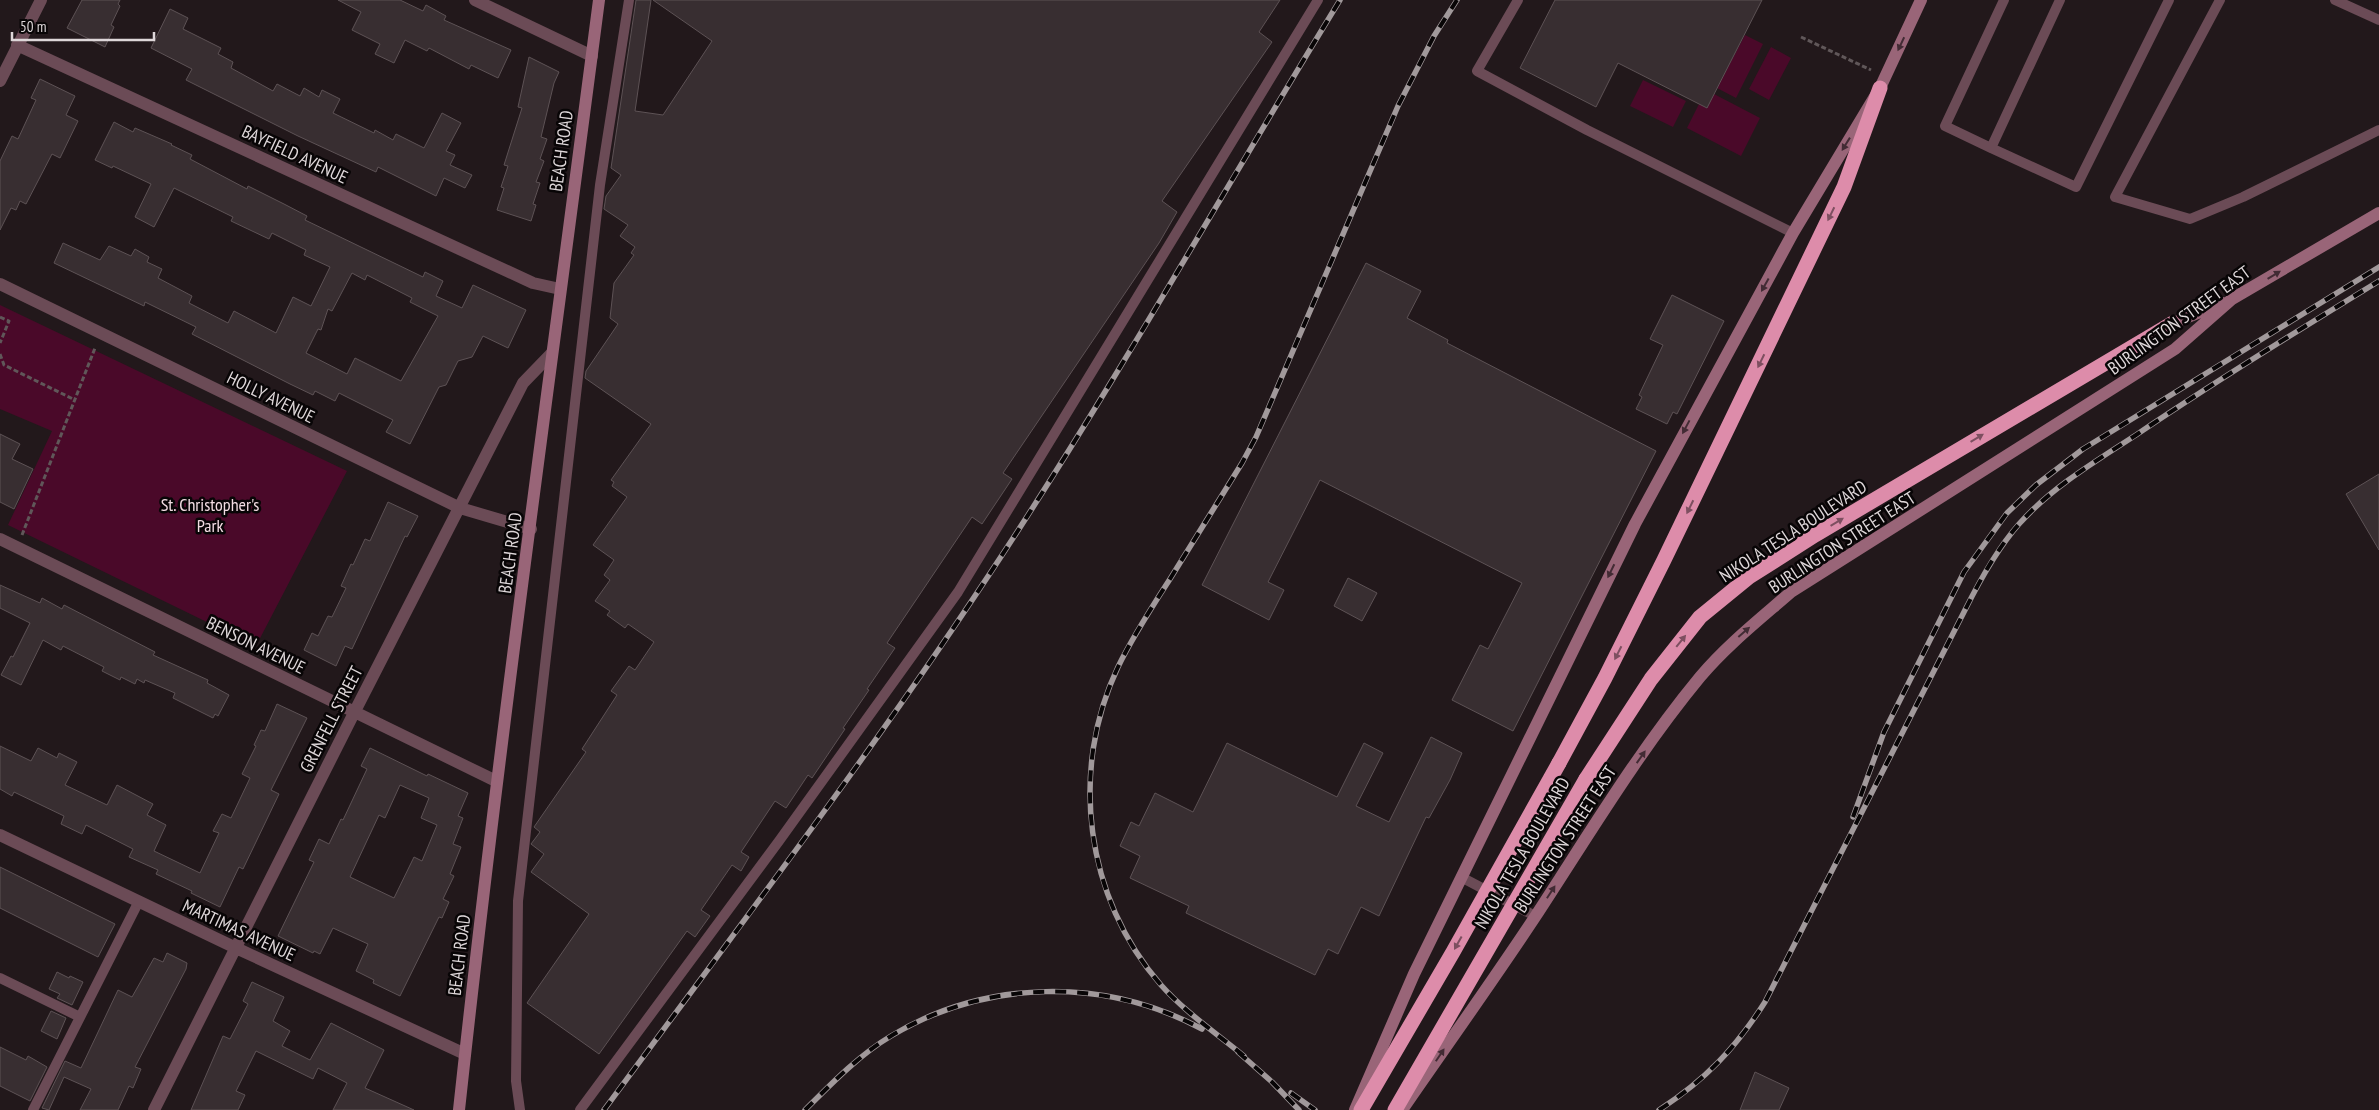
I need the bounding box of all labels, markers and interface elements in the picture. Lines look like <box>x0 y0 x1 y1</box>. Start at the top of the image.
scale bar <box>12 10 155 42</box>
text: 50 m <box>20 17 46 36</box>
one-way arrow <box>1897 37 1905 51</box>
street label: BEACH ROAD <box>544 109 578 193</box>
street label: BAYFIELD AVENUE <box>238 119 352 189</box>
one-way arrow <box>1841 137 1850 151</box>
one-way arrow <box>1827 207 1835 222</box>
street label: BURLINGTON STREET EAST <box>2103 261 2255 379</box>
one-way arrow <box>2268 270 2281 279</box>
one-way arrow <box>1760 278 1769 292</box>
one-way arrow <box>1757 354 1765 368</box>
street label: HOLLY AVENUE <box>223 366 319 428</box>
one-way arrow <box>1682 421 1691 434</box>
one-way arrow <box>1970 434 1983 443</box>
street label: NIKOLA TESLA BOULEVARD <box>1715 475 1871 587</box>
street label: BURLINGTON STREET EAST <box>1764 486 1920 598</box>
park label: St. Christopher's Park <box>161 493 259 537</box>
one-way arrow <box>1686 500 1694 514</box>
street label: BEACH ROAD <box>493 511 527 595</box>
one-way arrow <box>1831 517 1844 526</box>
one-way arrow <box>1607 564 1615 578</box>
street label: BENSON AVENUE <box>203 611 309 679</box>
one-way arrow <box>1738 626 1750 638</box>
one-way arrow <box>1676 635 1687 648</box>
one-way arrow <box>1614 646 1622 660</box>
street label: GRENFELL STREET <box>294 662 368 776</box>
one-way arrow <box>1636 750 1646 764</box>
street label: BURLINGTON STREET EAST <box>1509 761 1621 917</box>
street label: NIKOLA TESLA BOULEVARD <box>1469 773 1575 933</box>
one-way arrow <box>1546 885 1555 899</box>
street label: MARTIMAS AVENUE <box>179 894 299 966</box>
street label: BEACH ROAD <box>443 913 475 997</box>
one-way arrow <box>1454 936 1462 950</box>
one-way arrow <box>1435 1049 1445 1062</box>

